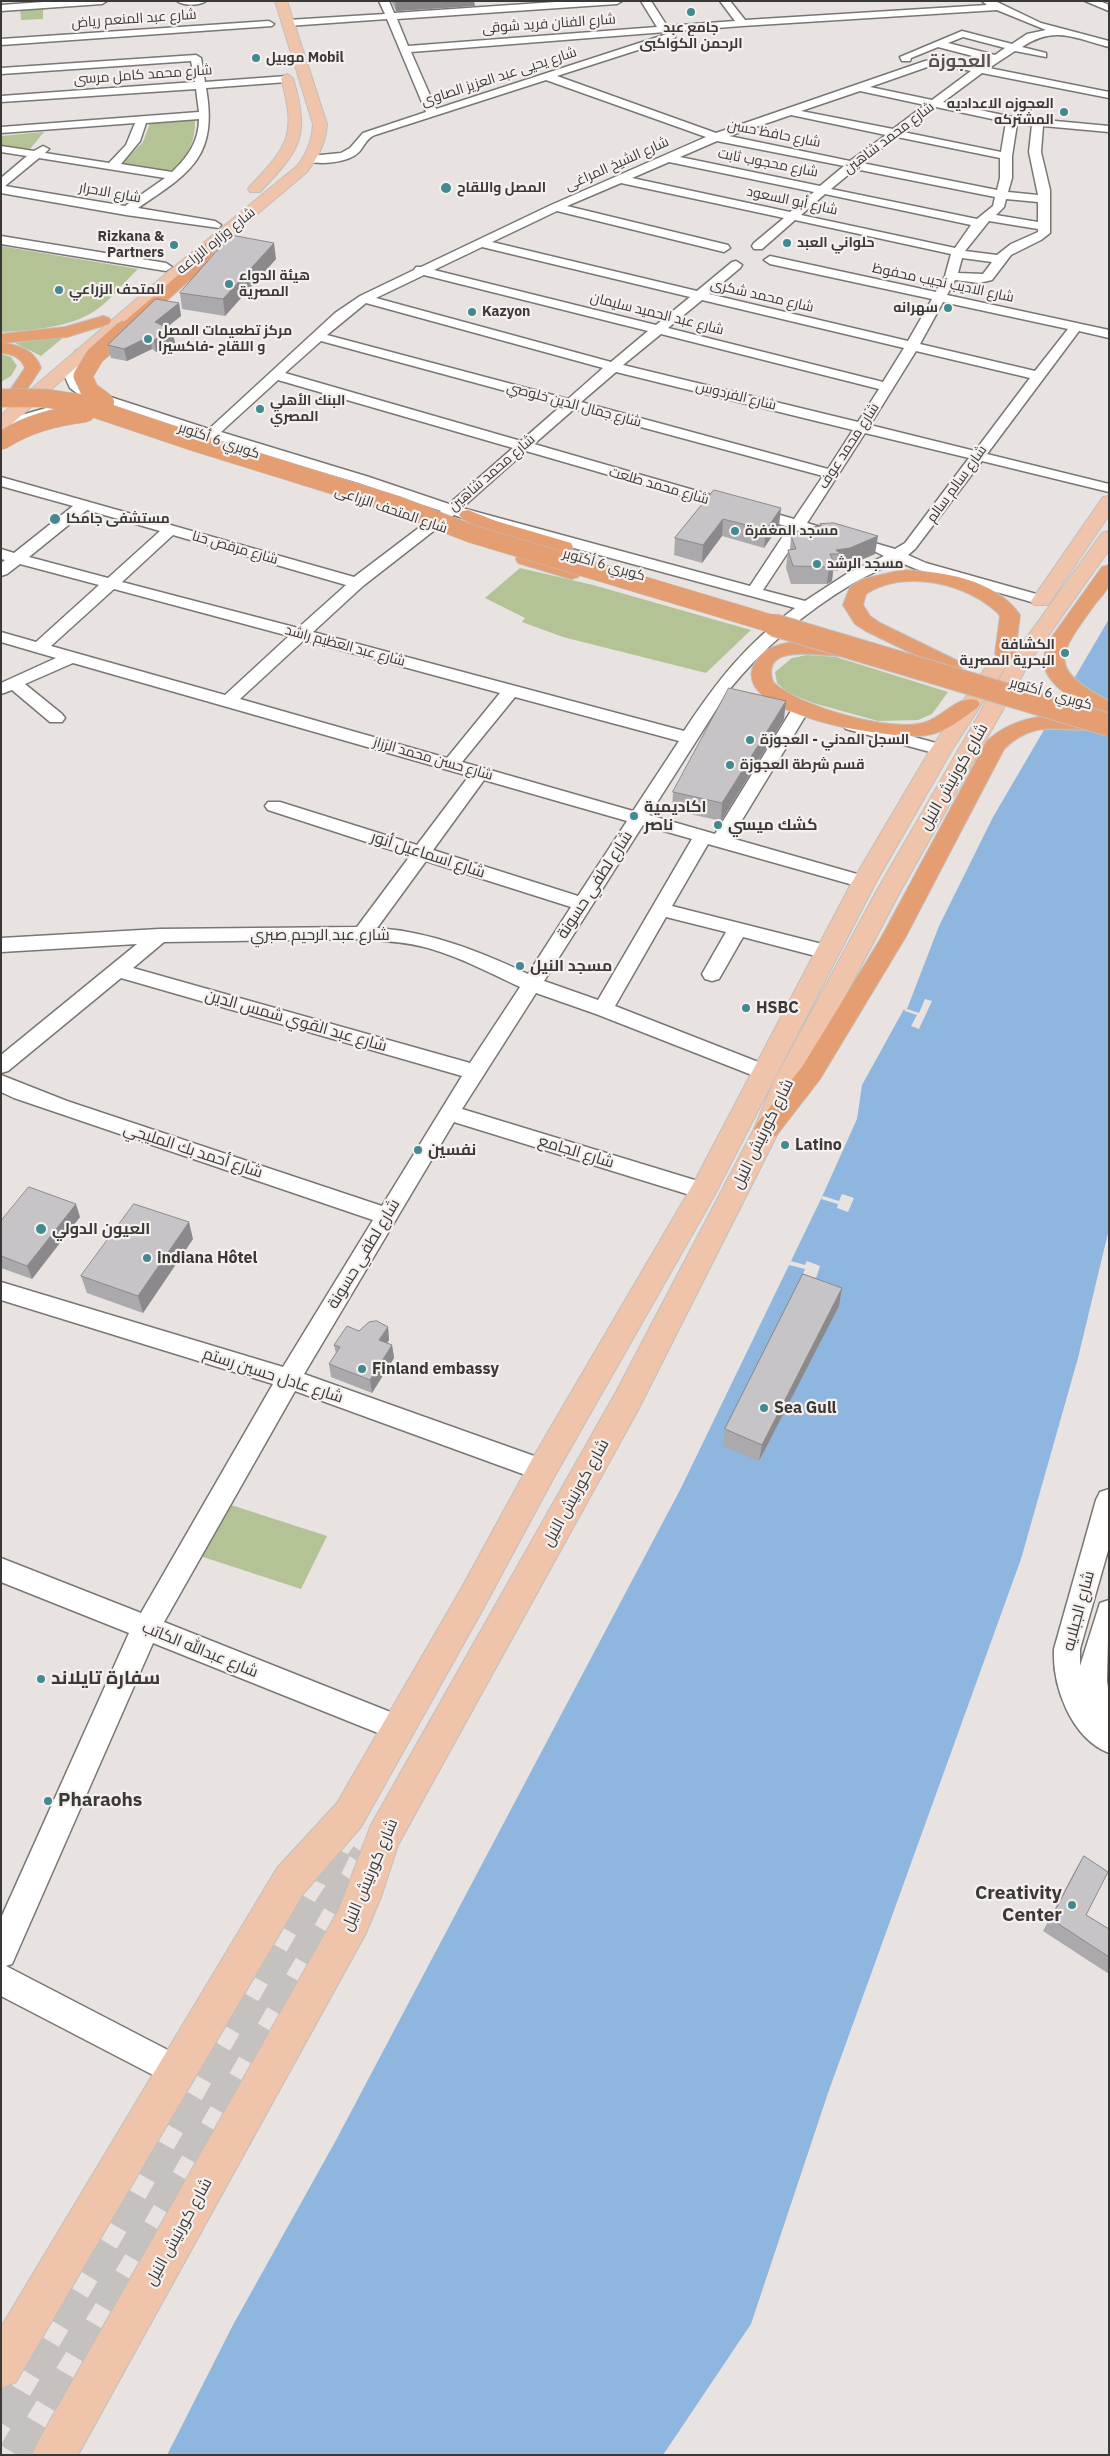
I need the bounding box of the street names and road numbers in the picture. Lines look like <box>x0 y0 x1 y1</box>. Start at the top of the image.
street label: شارع عبد المنعم رياض <box>71 6 197 32</box>
street label: شارع الفنان فريد شوقى <box>482 11 616 37</box>
street label: شارع يحيى عبد العزيز الصاوى <box>419 44 579 110</box>
street label: شارع محمد كامل مرسى <box>73 62 213 88</box>
street label: شارع محمد شاهين <box>840 99 938 177</box>
street label: شارع حافظ حسن <box>726 117 822 151</box>
street label: شارع الشيخ المراغى <box>562 134 672 194</box>
street label: شارع محجوب ثابت <box>716 145 820 181</box>
street label: شارع الاحرار <box>78 179 142 207</box>
street label: شارع أبو السعود <box>745 183 839 219</box>
street label: شارع وزاره الزراعه <box>173 204 259 278</box>
street label: شارع الاديب نجيب محفوظ <box>871 260 1015 306</box>
street label: شارع محمد شكرى <box>709 276 815 316</box>
street label: شارع عبد الحميد سليمان <box>589 289 725 339</box>
street label: شارع الفردوس <box>694 378 778 414</box>
street label: شارع جمال الدين خلوصي <box>505 379 643 431</box>
street label: شارع محمد عوف <box>815 400 883 492</box>
street label: كوبري 6 أكتوبر <box>176 419 262 463</box>
street label: شارع محمد شاهين <box>445 431 539 515</box>
street label: شارع سالم سالم <box>923 442 991 526</box>
street label: شارع محمد طلعت <box>607 464 711 508</box>
street label: شارع المتحف الزراعى <box>332 483 450 537</box>
street label: شارع مرقص حنا <box>190 528 280 568</box>
street label: كوبري 6 أكتوبر <box>561 545 647 585</box>
street label: شارع عبد العظيم راشد <box>283 622 407 670</box>
street label: كوبري 6 أكتوبر <box>1008 674 1094 714</box>
street label: شارع كورنيش النيل <box>916 720 992 834</box>
street label: شارع حسن محمد الرزاز <box>371 734 495 784</box>
street label: شارع اسماعيل أنور <box>368 827 488 883</box>
street label: شارع لطفي حسونة <box>553 827 637 943</box>
street label: شارع عبد الرحيم صبري <box>250 925 390 945</box>
street label: شارع عبد القوي شمس الدين <box>203 986 389 1056</box>
street label: شارع كورنيش النيل <box>728 1076 798 1192</box>
street label: شارع أحمد بك المليجي <box>121 1119 265 1183</box>
street label: شارع الجامع <box>536 1131 616 1173</box>
street label: شارع لطفي حسونة <box>324 1196 404 1312</box>
street label: شارع عادل حسين رستم <box>201 1344 345 1408</box>
street label: شارع كورنيش النيل <box>538 1436 614 1550</box>
street label: شارع الجبلايه <box>1059 1569 1099 1653</box>
street label: شارع عبدالله الكاتب <box>139 1618 261 1682</box>
street label: شارع كورنيش النيل <box>338 1816 402 1934</box>
street label: شارع كورنيش النيل <box>141 2175 217 2289</box>

